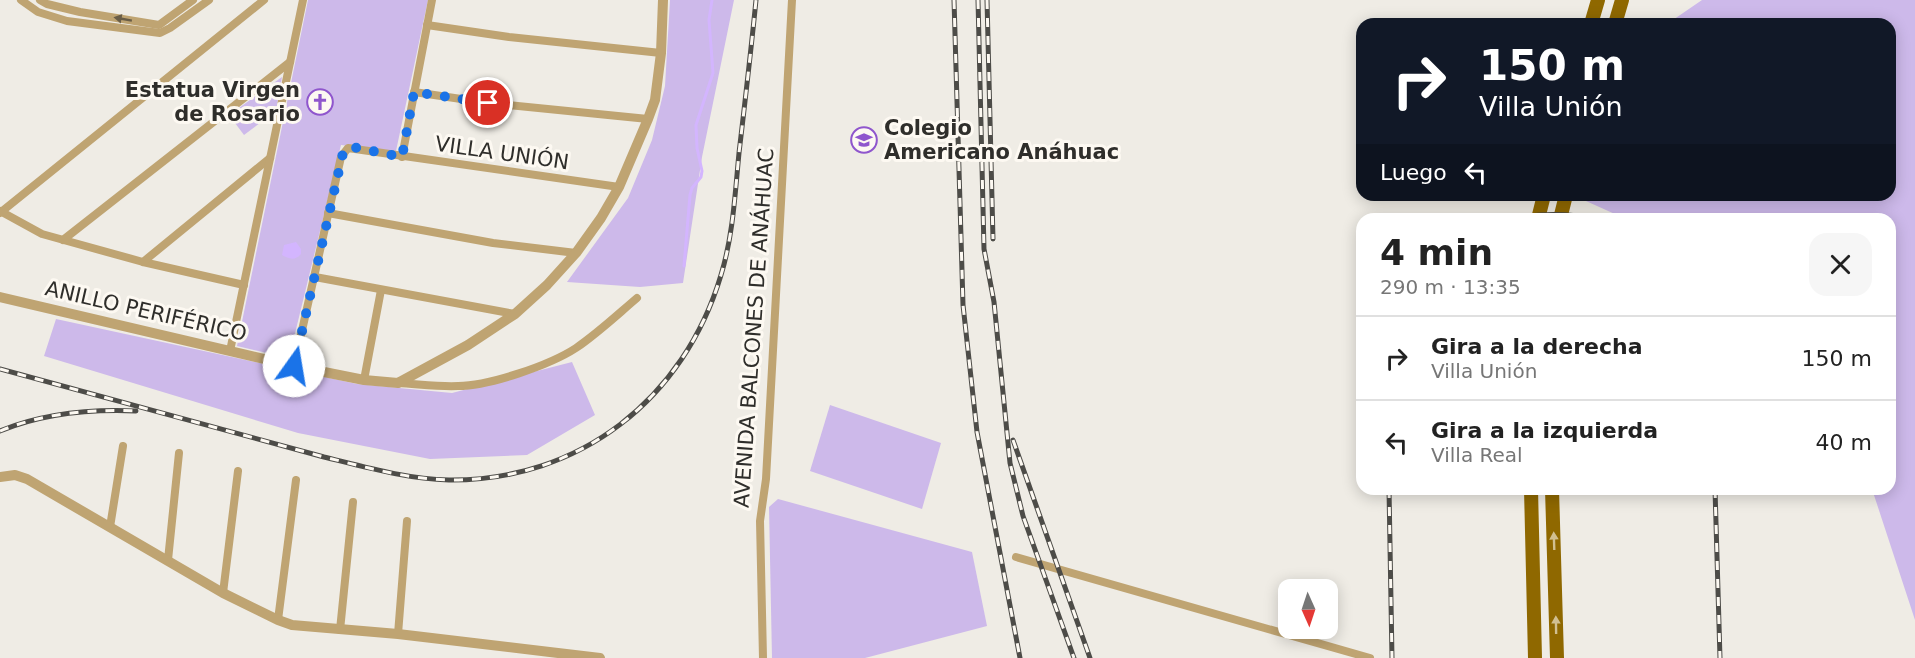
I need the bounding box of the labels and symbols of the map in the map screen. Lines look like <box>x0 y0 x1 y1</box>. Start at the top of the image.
one-way arrow <box>113 14 132 23</box>
pin <box>462 77 513 128</box>
place label: Estatua Virgen de Rosario <box>125 78 300 126</box>
church icon: Estatua Virgen de Rosario <box>305 87 335 117</box>
place label: Colegio Americano Anáhuac <box>884 116 1119 164</box>
school or university icon: Colegio Americano Anáhuac <box>849 125 879 155</box>
street label: VILLA UNIÓN <box>433 131 571 174</box>
street label: AVENIDA BALCONES DE ANÁHUAC <box>728 147 779 509</box>
street label: ANILLO PERIFÉRICO <box>43 275 249 346</box>
position arrow <box>262 334 326 398</box>
one-way arrow <box>1549 531 1559 550</box>
north arrow <box>1278 579 1338 639</box>
one-way arrow <box>1551 616 1561 635</box>

